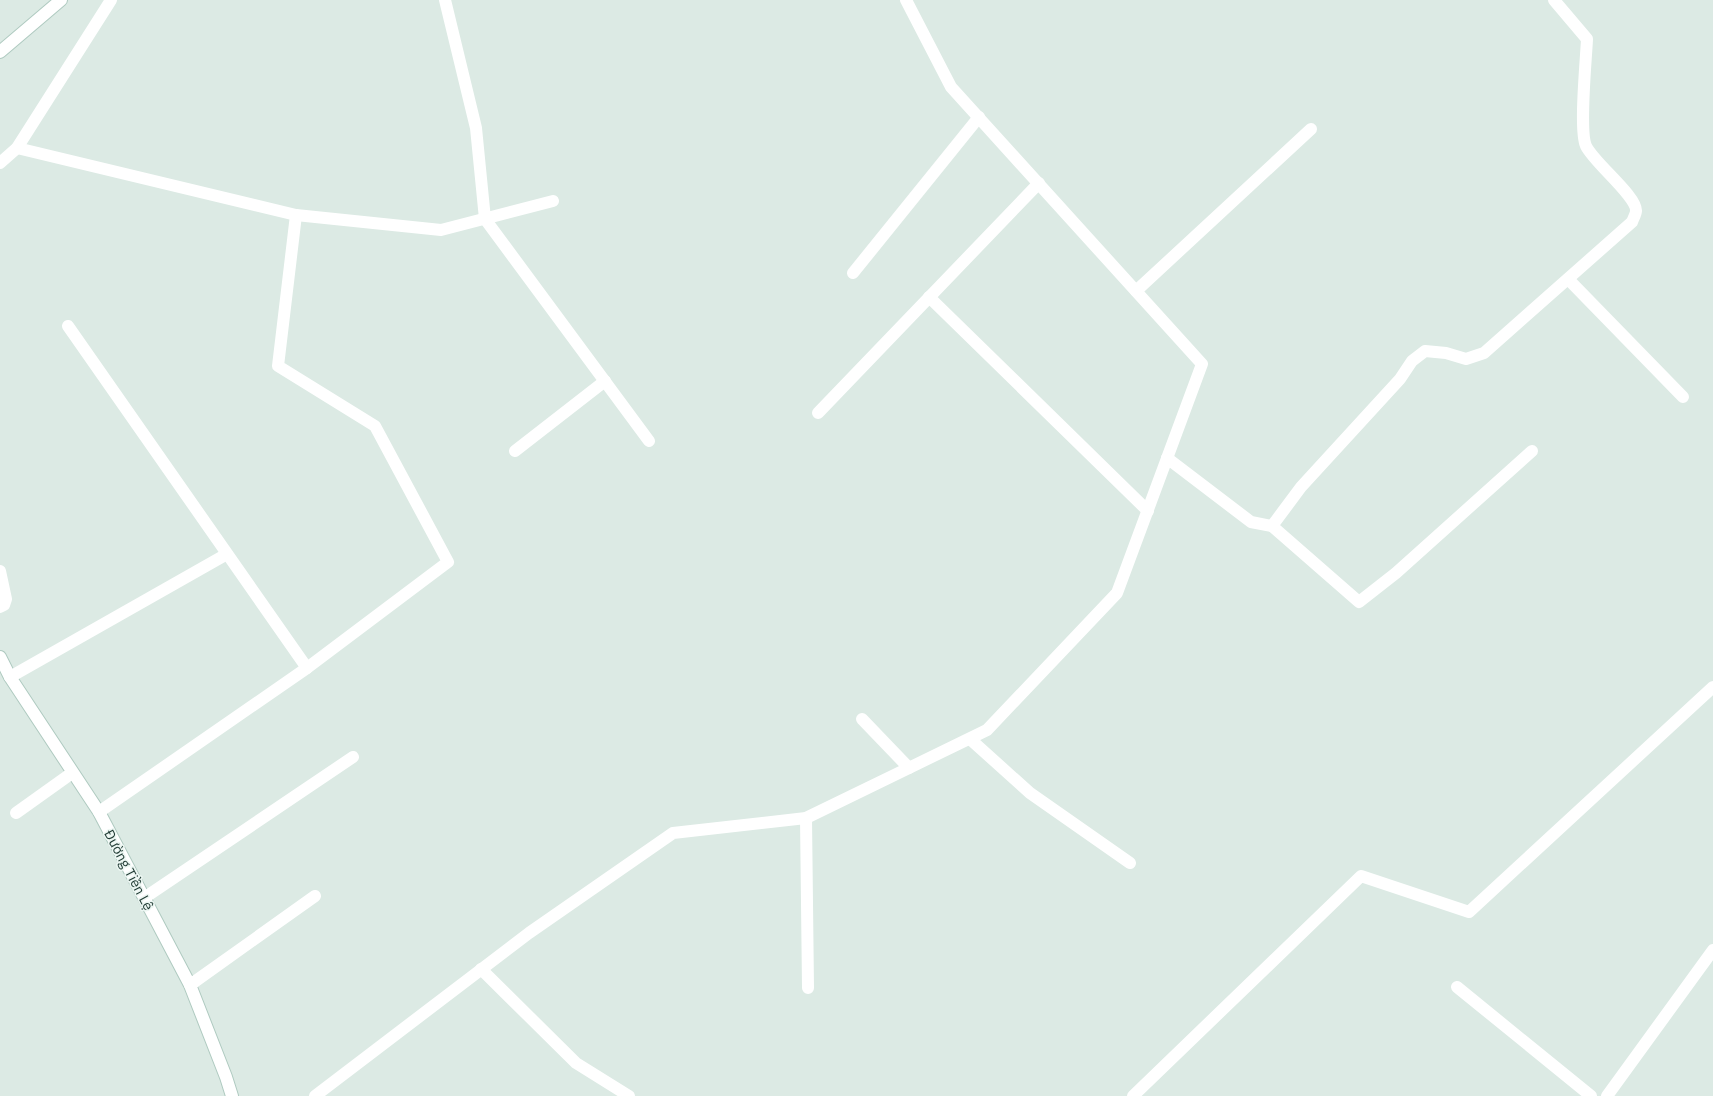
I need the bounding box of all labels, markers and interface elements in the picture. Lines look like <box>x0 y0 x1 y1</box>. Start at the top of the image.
street label: Đường Tiền Lệ <box>100 827 158 914</box>

